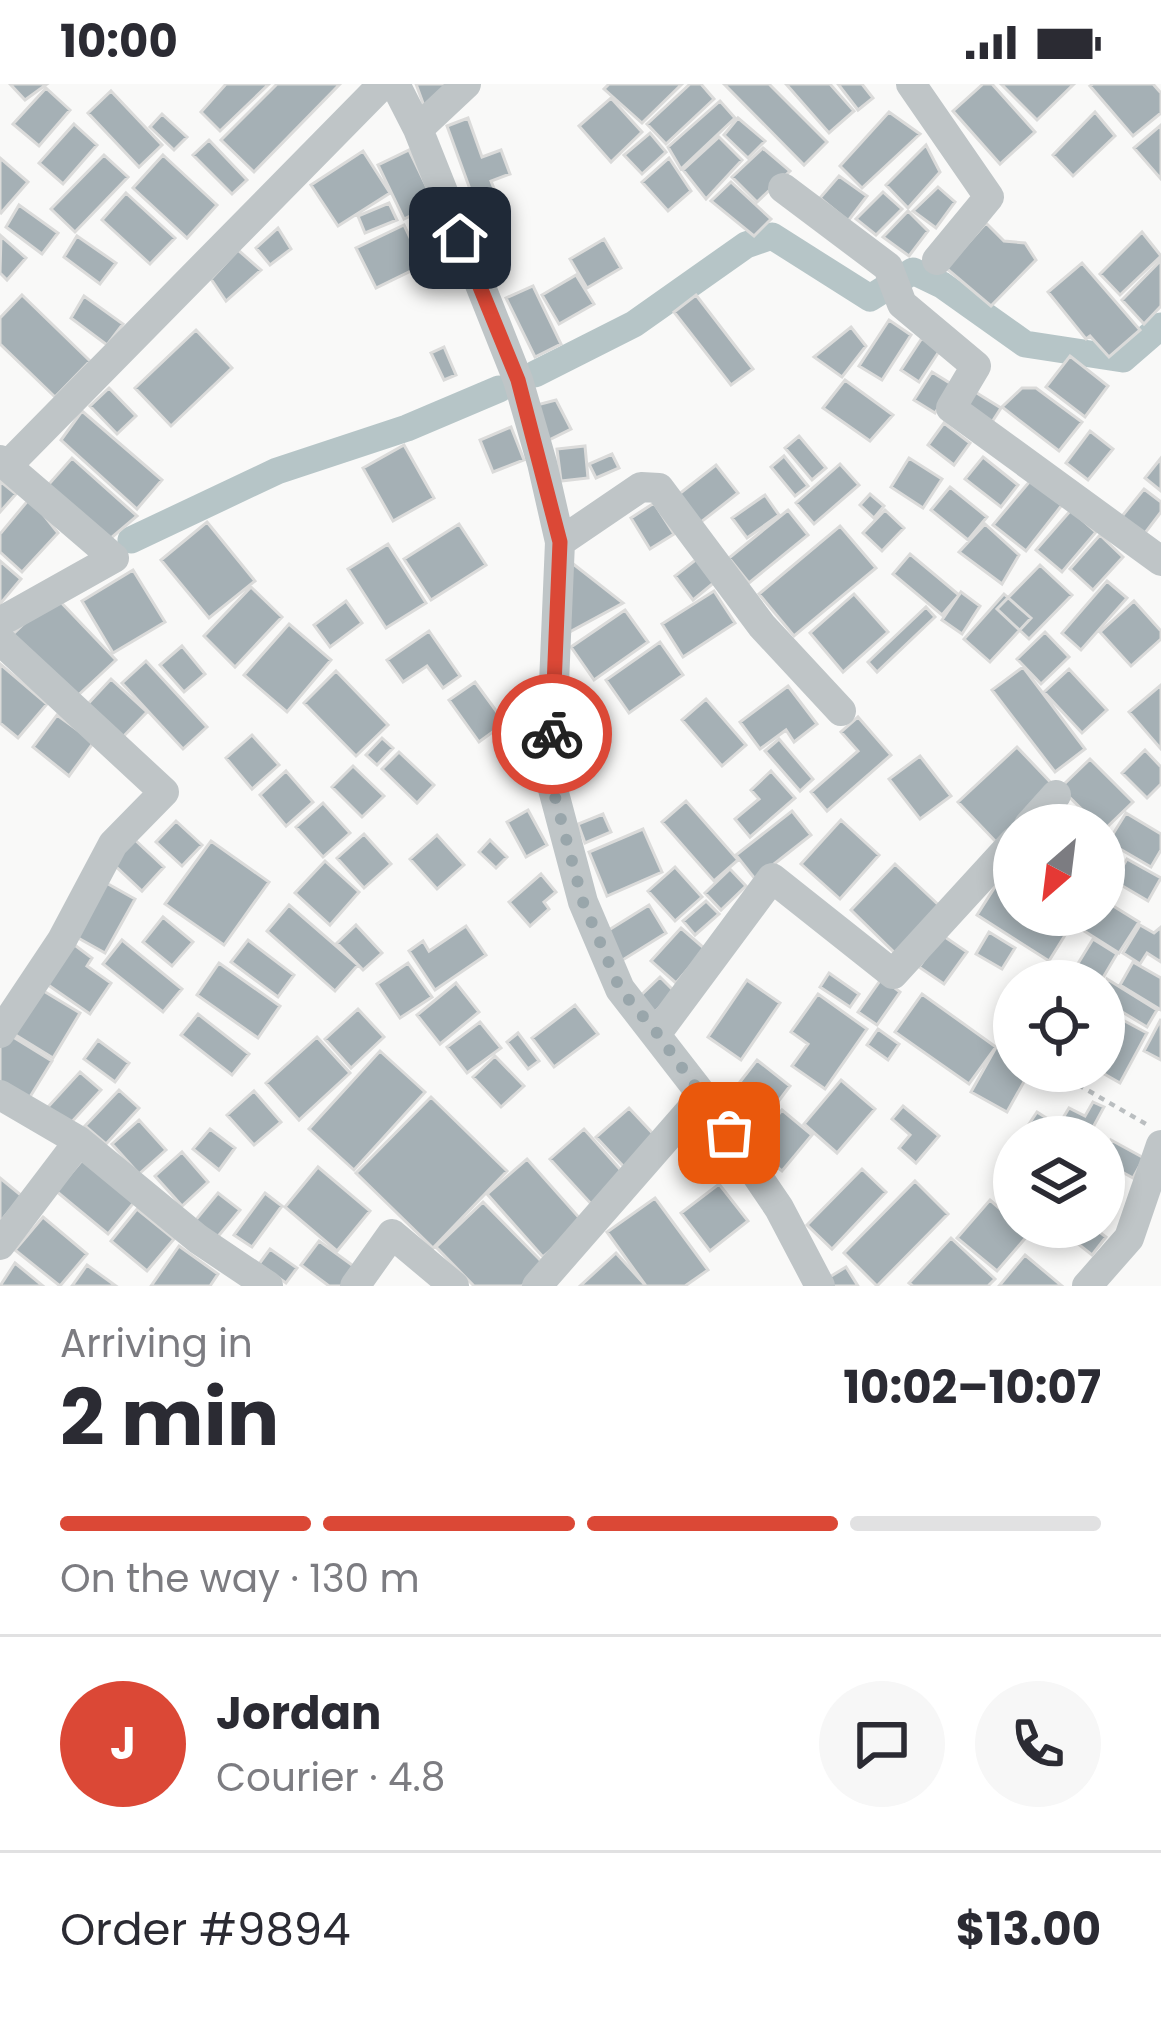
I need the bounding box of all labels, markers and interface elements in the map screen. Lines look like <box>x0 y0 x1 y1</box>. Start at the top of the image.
text: 10:00 <box>60 10 178 73</box>
pin <box>409 187 511 289</box>
icon: home <box>427 205 493 271</box>
courier <box>492 674 612 794</box>
icon: bike <box>519 701 585 767</box>
north arrow <box>993 804 1125 936</box>
map controls <box>993 804 1125 1248</box>
button: locate <box>993 960 1125 1092</box>
pin <box>678 1082 780 1184</box>
icon: bag <box>696 1100 762 1166</box>
button: layers <box>993 1116 1125 1248</box>
text: Arriving in <box>60 1316 253 1371</box>
text: 10:02–10:07 <box>843 1356 1101 1419</box>
text: 2 min <box>60 1363 279 1472</box>
text: On the way · 130 m <box>60 1551 420 1606</box>
button: chat <box>819 1681 945 1807</box>
button: phone <box>975 1681 1101 1807</box>
text: Jordan <box>216 1682 381 1745</box>
text: J <box>110 1712 136 1775</box>
text: Courier · 4.8 <box>216 1750 445 1805</box>
text: Order #9894 <box>60 1898 350 1961</box>
text: $13.00 <box>956 1898 1101 1961</box>

